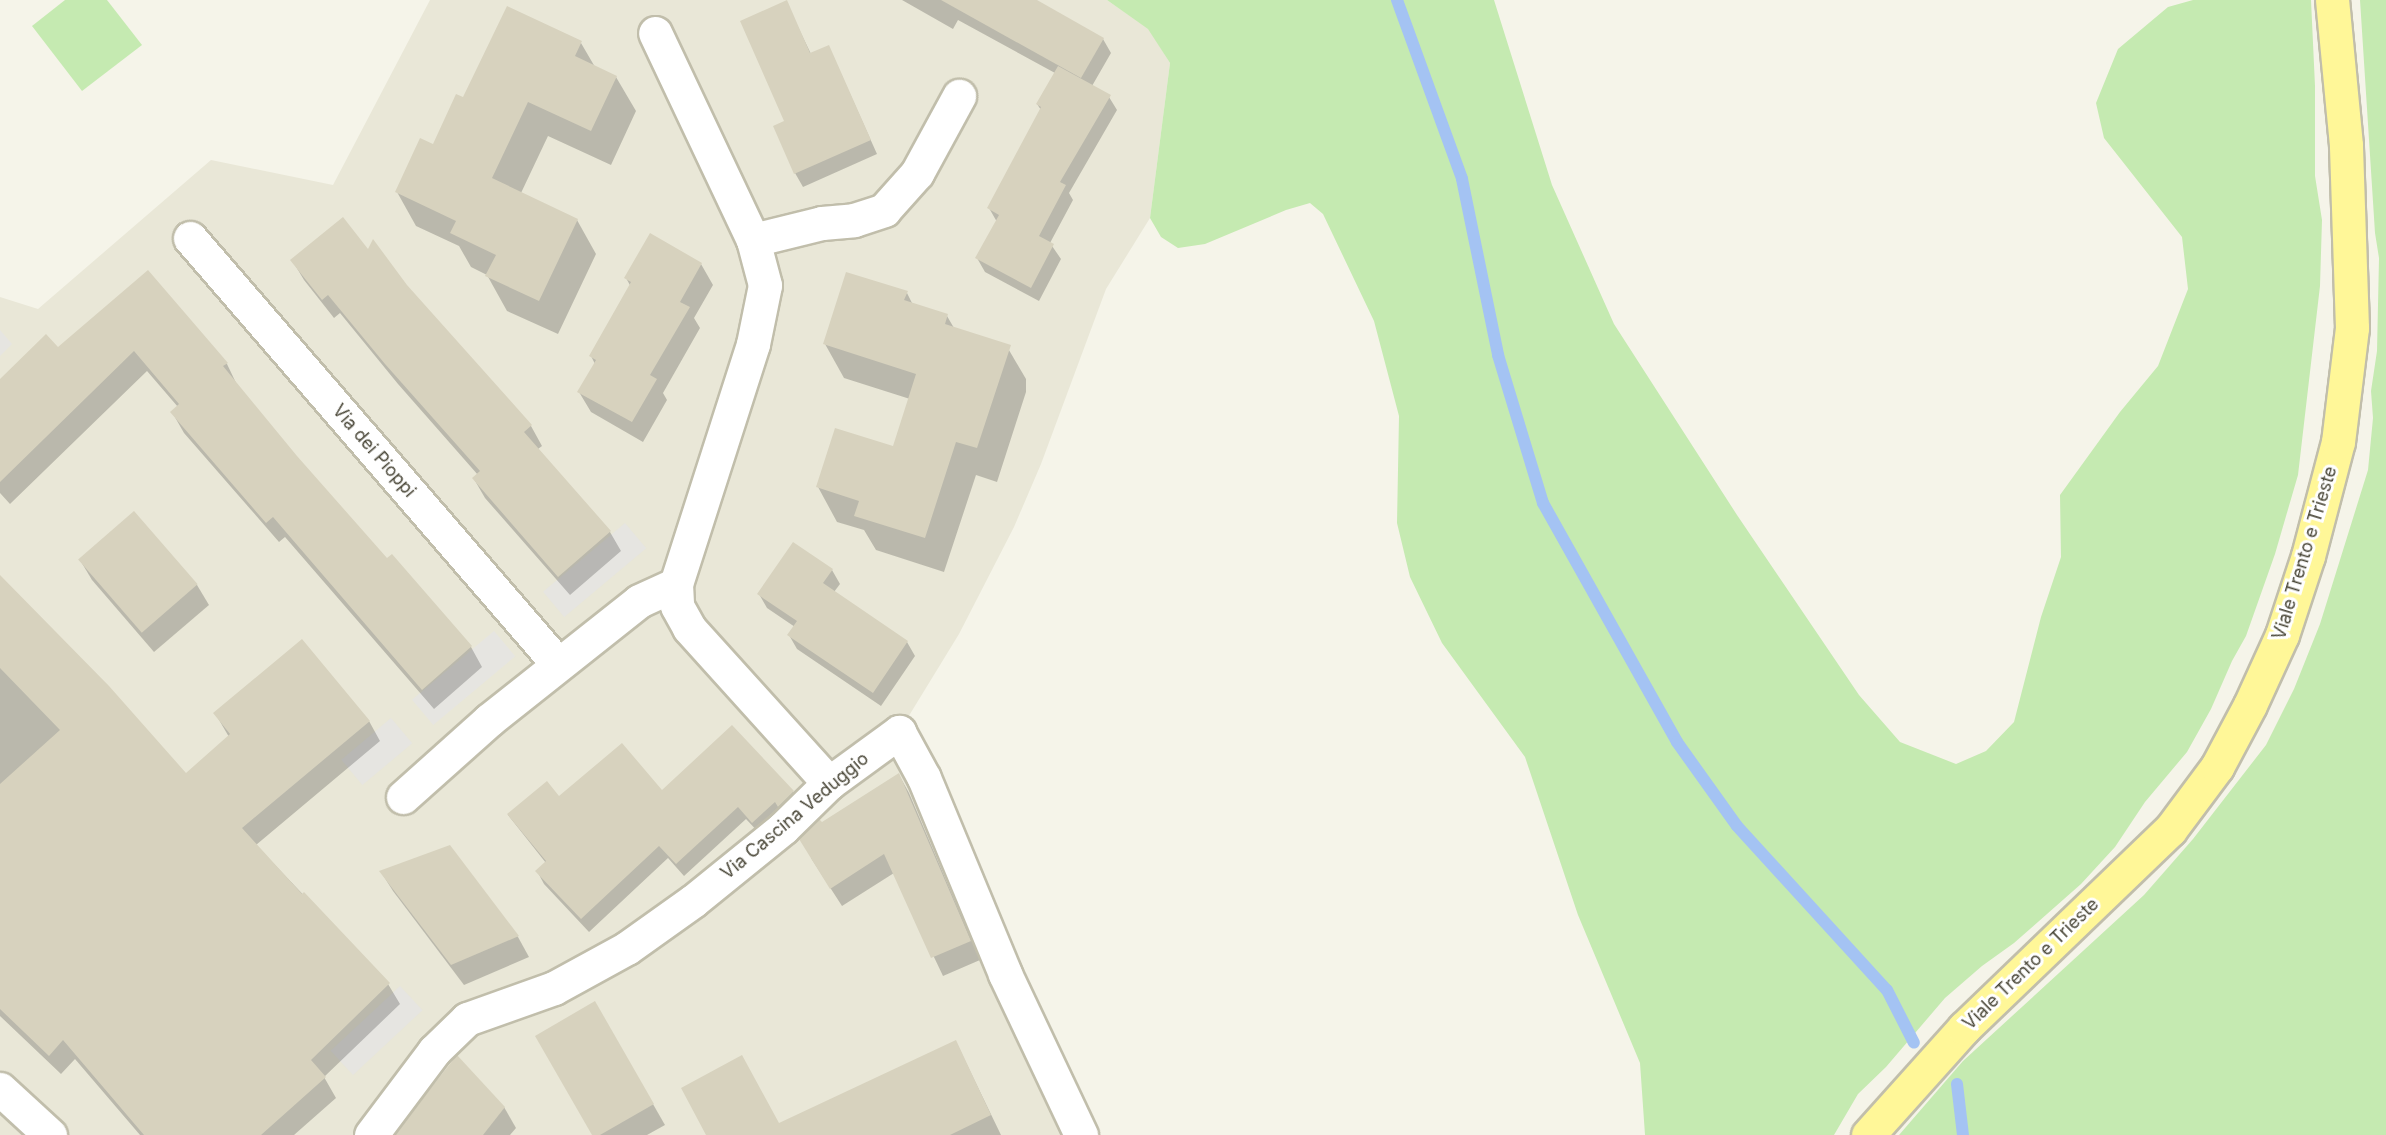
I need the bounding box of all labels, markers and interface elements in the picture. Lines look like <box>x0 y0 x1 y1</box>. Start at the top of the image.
street label: Via dei Pioppi <box>328 400 420 502</box>
street label: Viale Trento e Trieste <box>2268 464 2342 642</box>
street label: Via Cascina Veduggio <box>717 748 873 884</box>
street label: Viale Trento e Trieste <box>1959 894 2103 1034</box>

